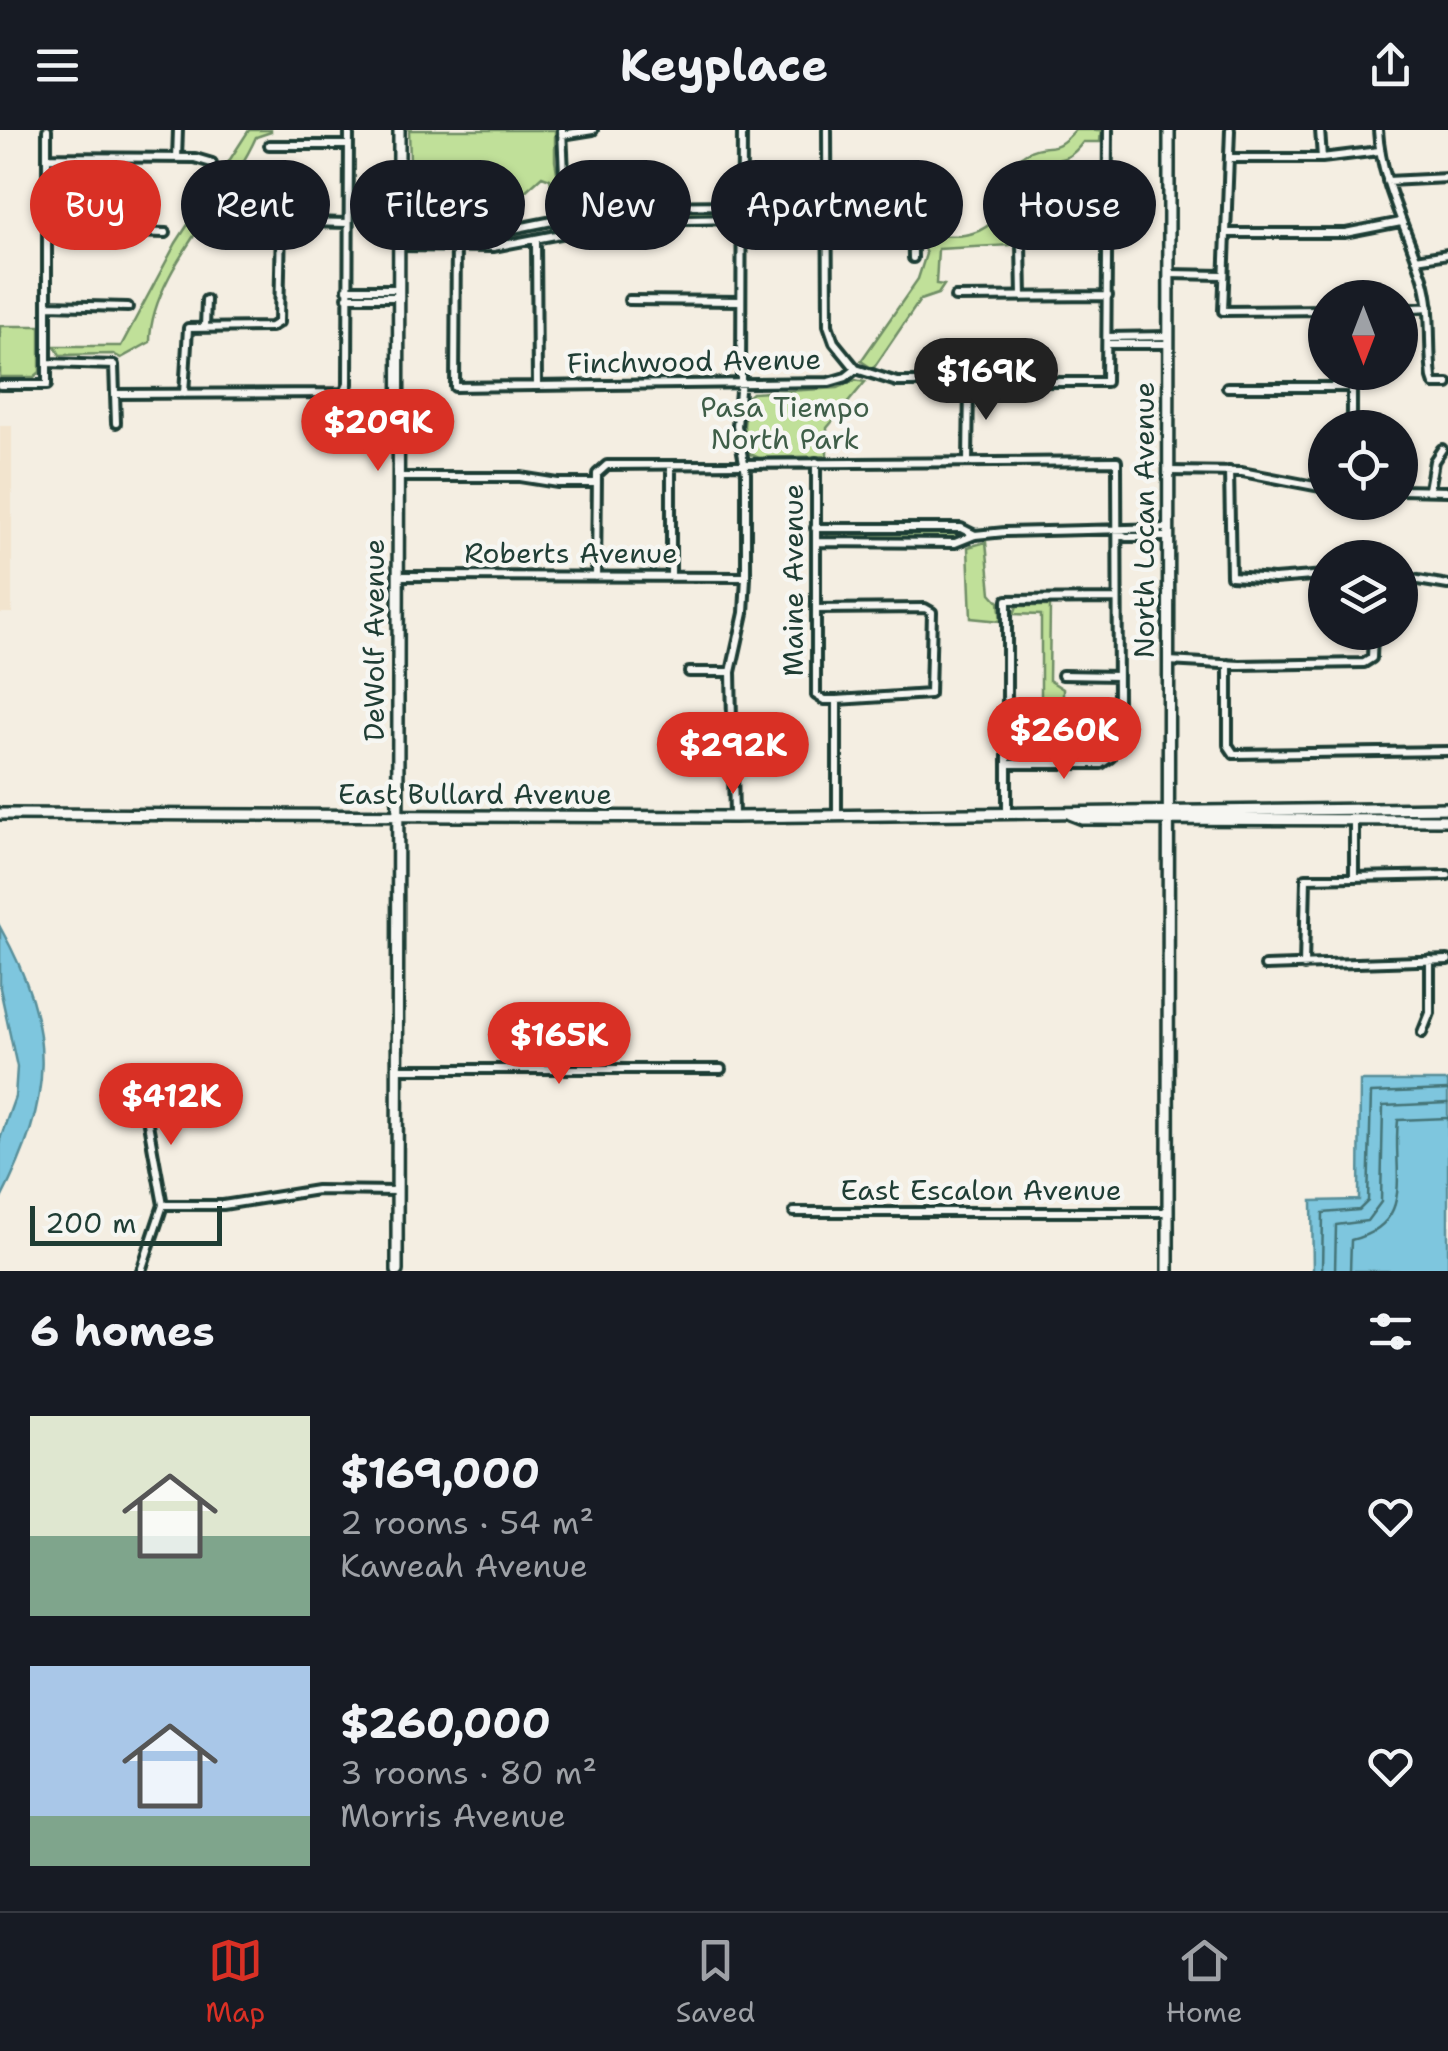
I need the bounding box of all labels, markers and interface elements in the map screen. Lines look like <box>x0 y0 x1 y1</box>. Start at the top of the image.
text: Keyplace <box>620 35 828 95</box>
icon: menu <box>30 38 85 93</box>
icon: share <box>1363 38 1418 93</box>
chip: Buy <box>30 160 161 250</box>
chip: Rent <box>181 160 330 250</box>
chip: Filters <box>350 160 525 250</box>
chip: New <box>545 160 691 250</box>
chip: Apartment <box>711 160 963 250</box>
chip: House <box>983 160 1156 250</box>
north arrow <box>1308 280 1418 390</box>
map controls <box>1308 280 1418 650</box>
pin: $169K <box>916 338 1056 423</box>
street label: Finchwood Avenue <box>566 340 822 382</box>
text: $169K <box>936 349 1036 392</box>
street label: North Locan Avenue <box>1125 382 1163 658</box>
park label: Pasa Tiempo North Park <box>700 388 870 458</box>
pin: $209K <box>308 389 448 474</box>
text: $209K <box>323 400 433 443</box>
button: locate <box>1308 410 1418 520</box>
street label: Maine Avenue <box>774 484 812 676</box>
street label: Roberts Avenue <box>464 534 678 572</box>
street label: DeWolf Avenue <box>355 539 393 741</box>
button: layers <box>1308 540 1418 650</box>
pin: $260K <box>994 697 1134 782</box>
text: $260K <box>1009 708 1119 751</box>
pin: $292K <box>663 712 803 797</box>
text: $292K <box>679 723 787 766</box>
street label: East Bullard Avenue <box>338 775 612 813</box>
pin: $165K <box>489 1002 629 1087</box>
text: $165K <box>510 1013 608 1056</box>
pin: $412K <box>101 1063 241 1148</box>
text: $412K <box>121 1074 221 1117</box>
street label: East Escalon Avenue <box>840 1171 1122 1209</box>
scale bar <box>30 1201 222 1246</box>
text: 200 m <box>45 1204 136 1242</box>
text: 6 homes <box>30 1303 215 1359</box>
icon: filters <box>1363 1304 1418 1359</box>
text: $169,000 <box>340 1445 540 1501</box>
icon: home <box>110 1456 230 1576</box>
icon: heart <box>1363 1489 1418 1544</box>
text: 2 rooms · 54 m² <box>340 1501 594 1544</box>
text: Kaweah Avenue <box>340 1544 588 1587</box>
text: $260,000 <box>340 1695 551 1751</box>
icon: home <box>110 1706 230 1826</box>
icon: heart <box>1363 1739 1418 1794</box>
text: 3 rooms · 80 m² <box>340 1751 597 1794</box>
text: Morris Avenue <box>340 1794 566 1837</box>
tab: Map <box>205 1933 265 2031</box>
tab: Saved <box>676 1933 755 2031</box>
tab: Home <box>1166 1933 1243 2031</box>

